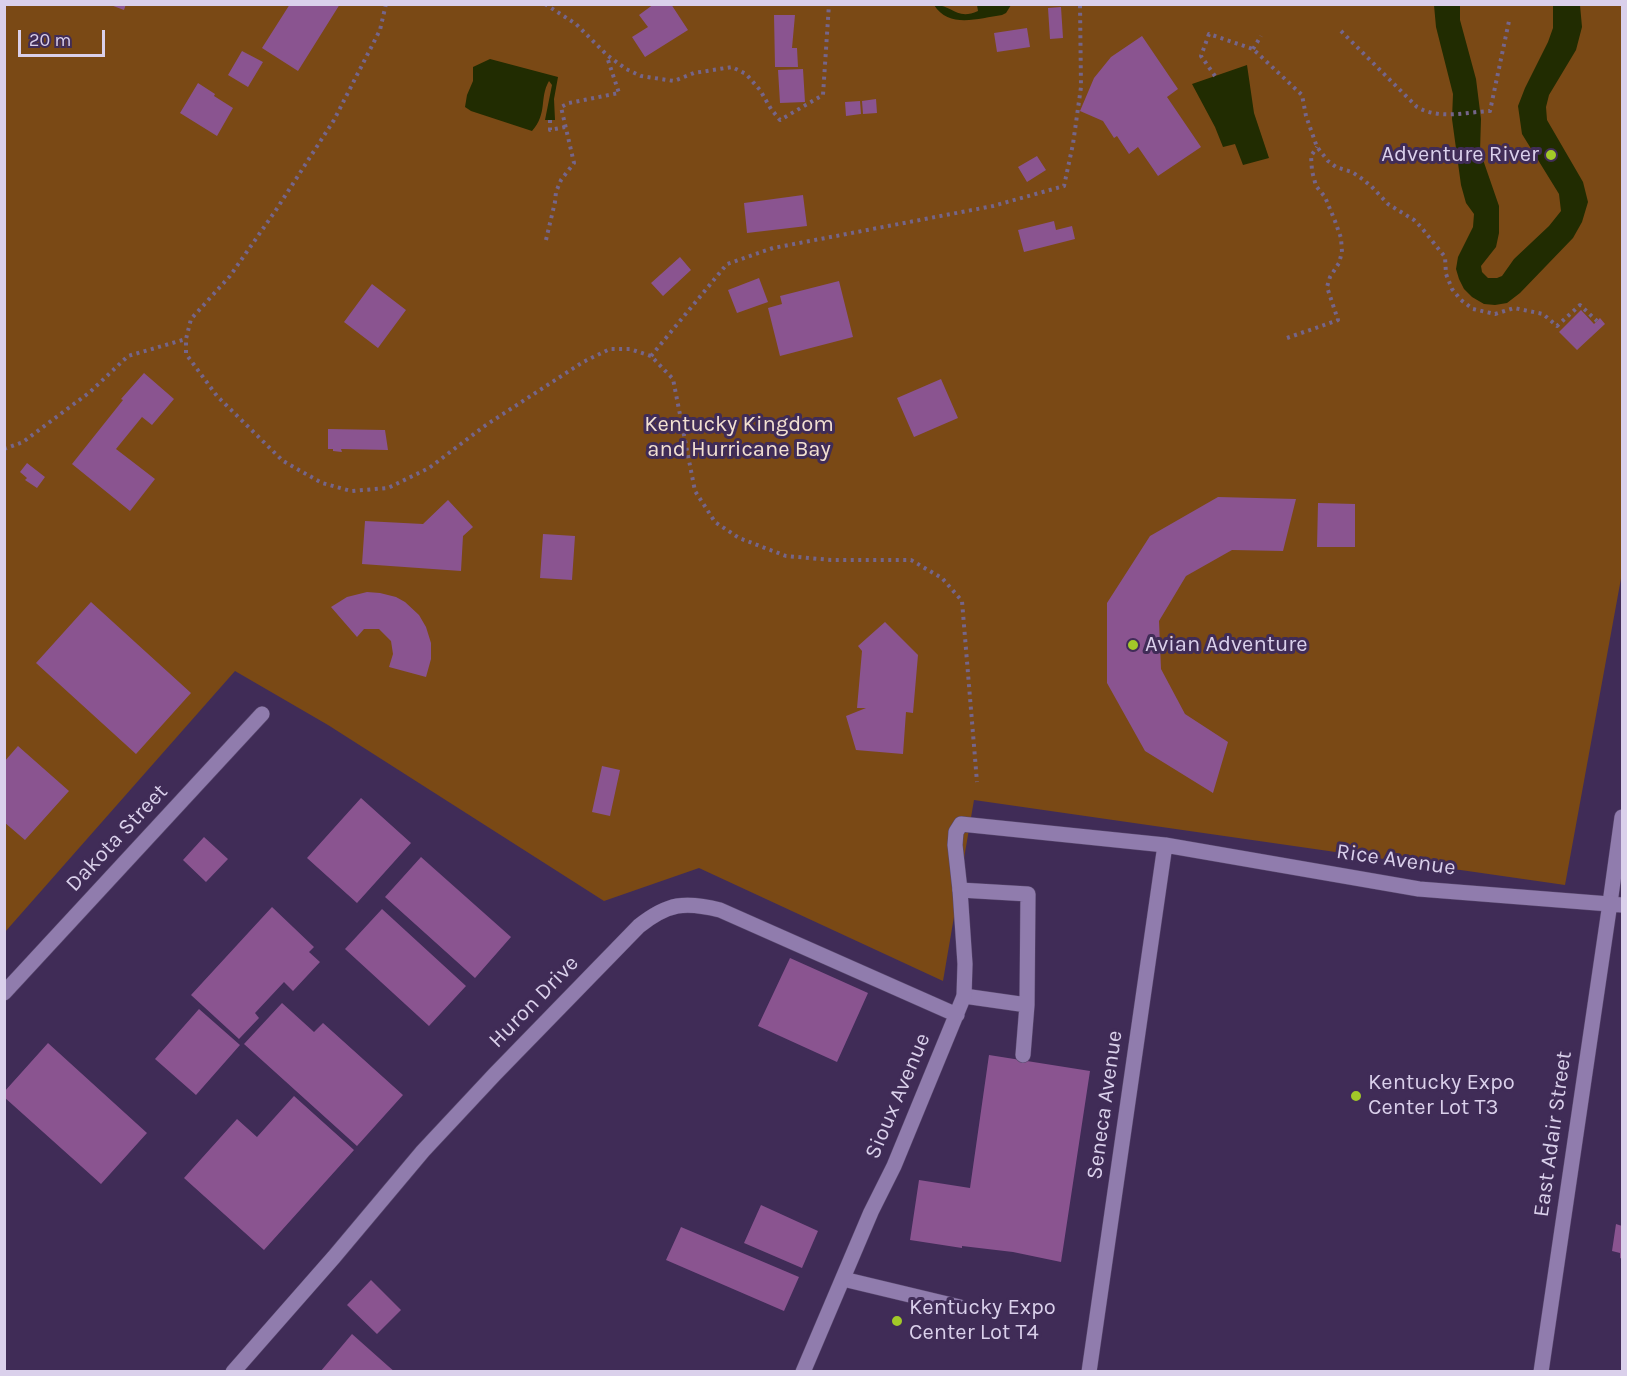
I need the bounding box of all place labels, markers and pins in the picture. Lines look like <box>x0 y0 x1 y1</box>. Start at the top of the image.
place label: Adventure River <box>1381 142 1539 168</box>
marker: Adventure River <box>1544 148 1558 162</box>
place label: Avian Adventure <box>1145 632 1308 658</box>
marker: Avian Adventure <box>1126 638 1140 652</box>
place label: Kentucky Expo Center Lot T3 <box>1368 1070 1515 1122</box>
marker: Kentucky Expo Center Lot T3 <box>1349 1089 1363 1103</box>
place label: Kentucky Expo Center Lot T4 <box>909 1295 1056 1346</box>
marker: Kentucky Expo Center Lot T4 <box>890 1314 904 1328</box>

